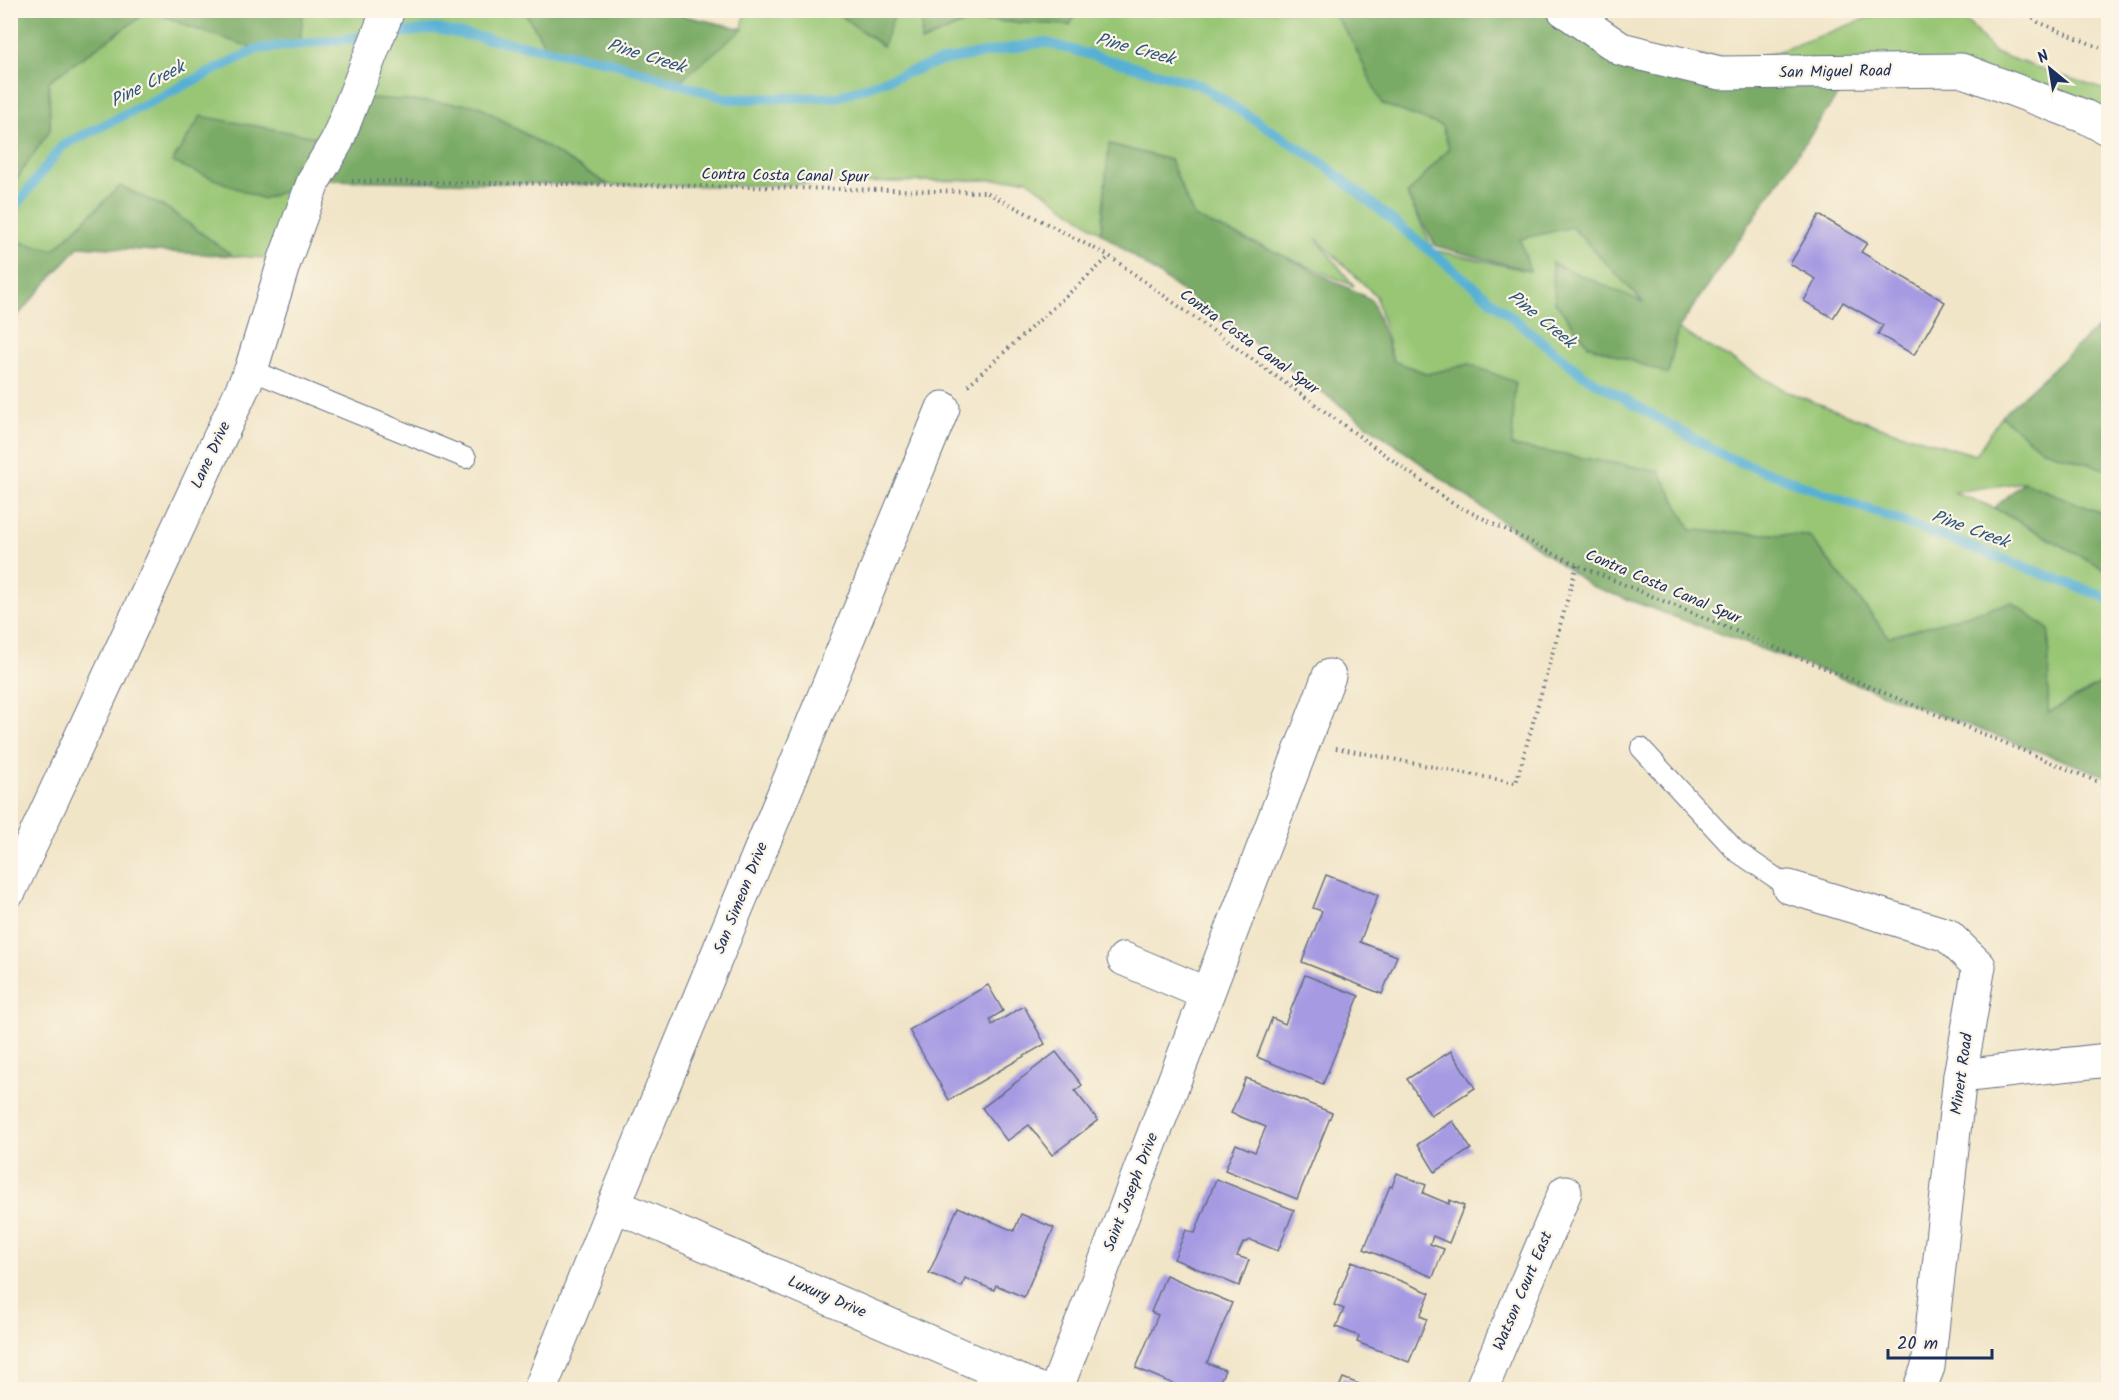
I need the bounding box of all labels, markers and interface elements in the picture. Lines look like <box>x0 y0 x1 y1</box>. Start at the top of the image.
water label: Pine Creek <box>1092 26 1180 75</box>
water label: Pine Creek <box>603 31 691 83</box>
north arrow <box>2020 39 2080 99</box>
text: N <box>2033 44 2054 71</box>
water label: Pine Creek <box>106 53 193 116</box>
street label: San Miguel Road <box>1779 59 1892 85</box>
street label: Contra Costa Canal Spur <box>701 162 870 190</box>
street label: Contra Costa Canal Spur <box>1174 283 1325 402</box>
water label: Pine Creek <box>1501 283 1583 358</box>
street label: Lane Drive <box>185 417 237 493</box>
water label: Pine Creek <box>1927 503 2015 558</box>
street label: Contra Costa Canal Spur <box>1581 543 1746 632</box>
street label: San Simeon Drive <box>707 838 775 958</box>
street label: Minert Road <box>1944 1031 1980 1116</box>
street label: Saint Joseph Drive <box>1097 1129 1165 1255</box>
street label: Watson Court East <box>1487 1227 1560 1355</box>
street label: Luxury Drive <box>784 1269 870 1325</box>
scale bar <box>1888 1322 1992 1360</box>
text: 20 m <box>1897 1330 1938 1359</box>

